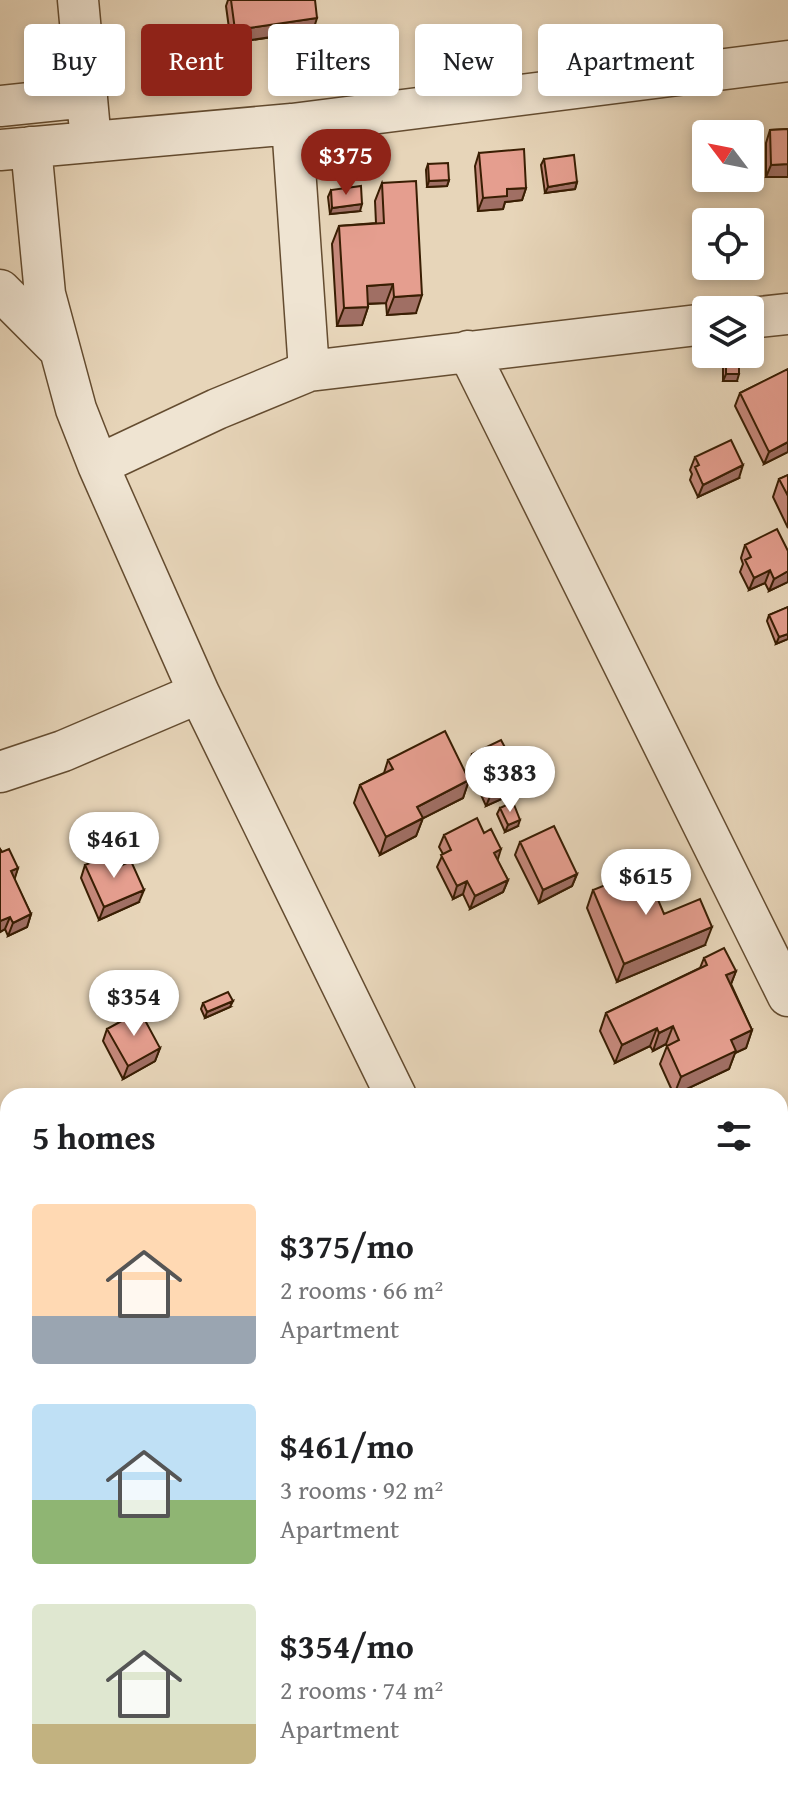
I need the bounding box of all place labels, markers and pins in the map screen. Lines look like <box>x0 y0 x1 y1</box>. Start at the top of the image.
pin: $375 <box>299 129 393 197</box>
pin: $383 <box>463 746 557 814</box>
pin: $461 <box>67 812 161 880</box>
pin: $615 <box>599 849 693 917</box>
pin: $354 <box>87 970 181 1038</box>

